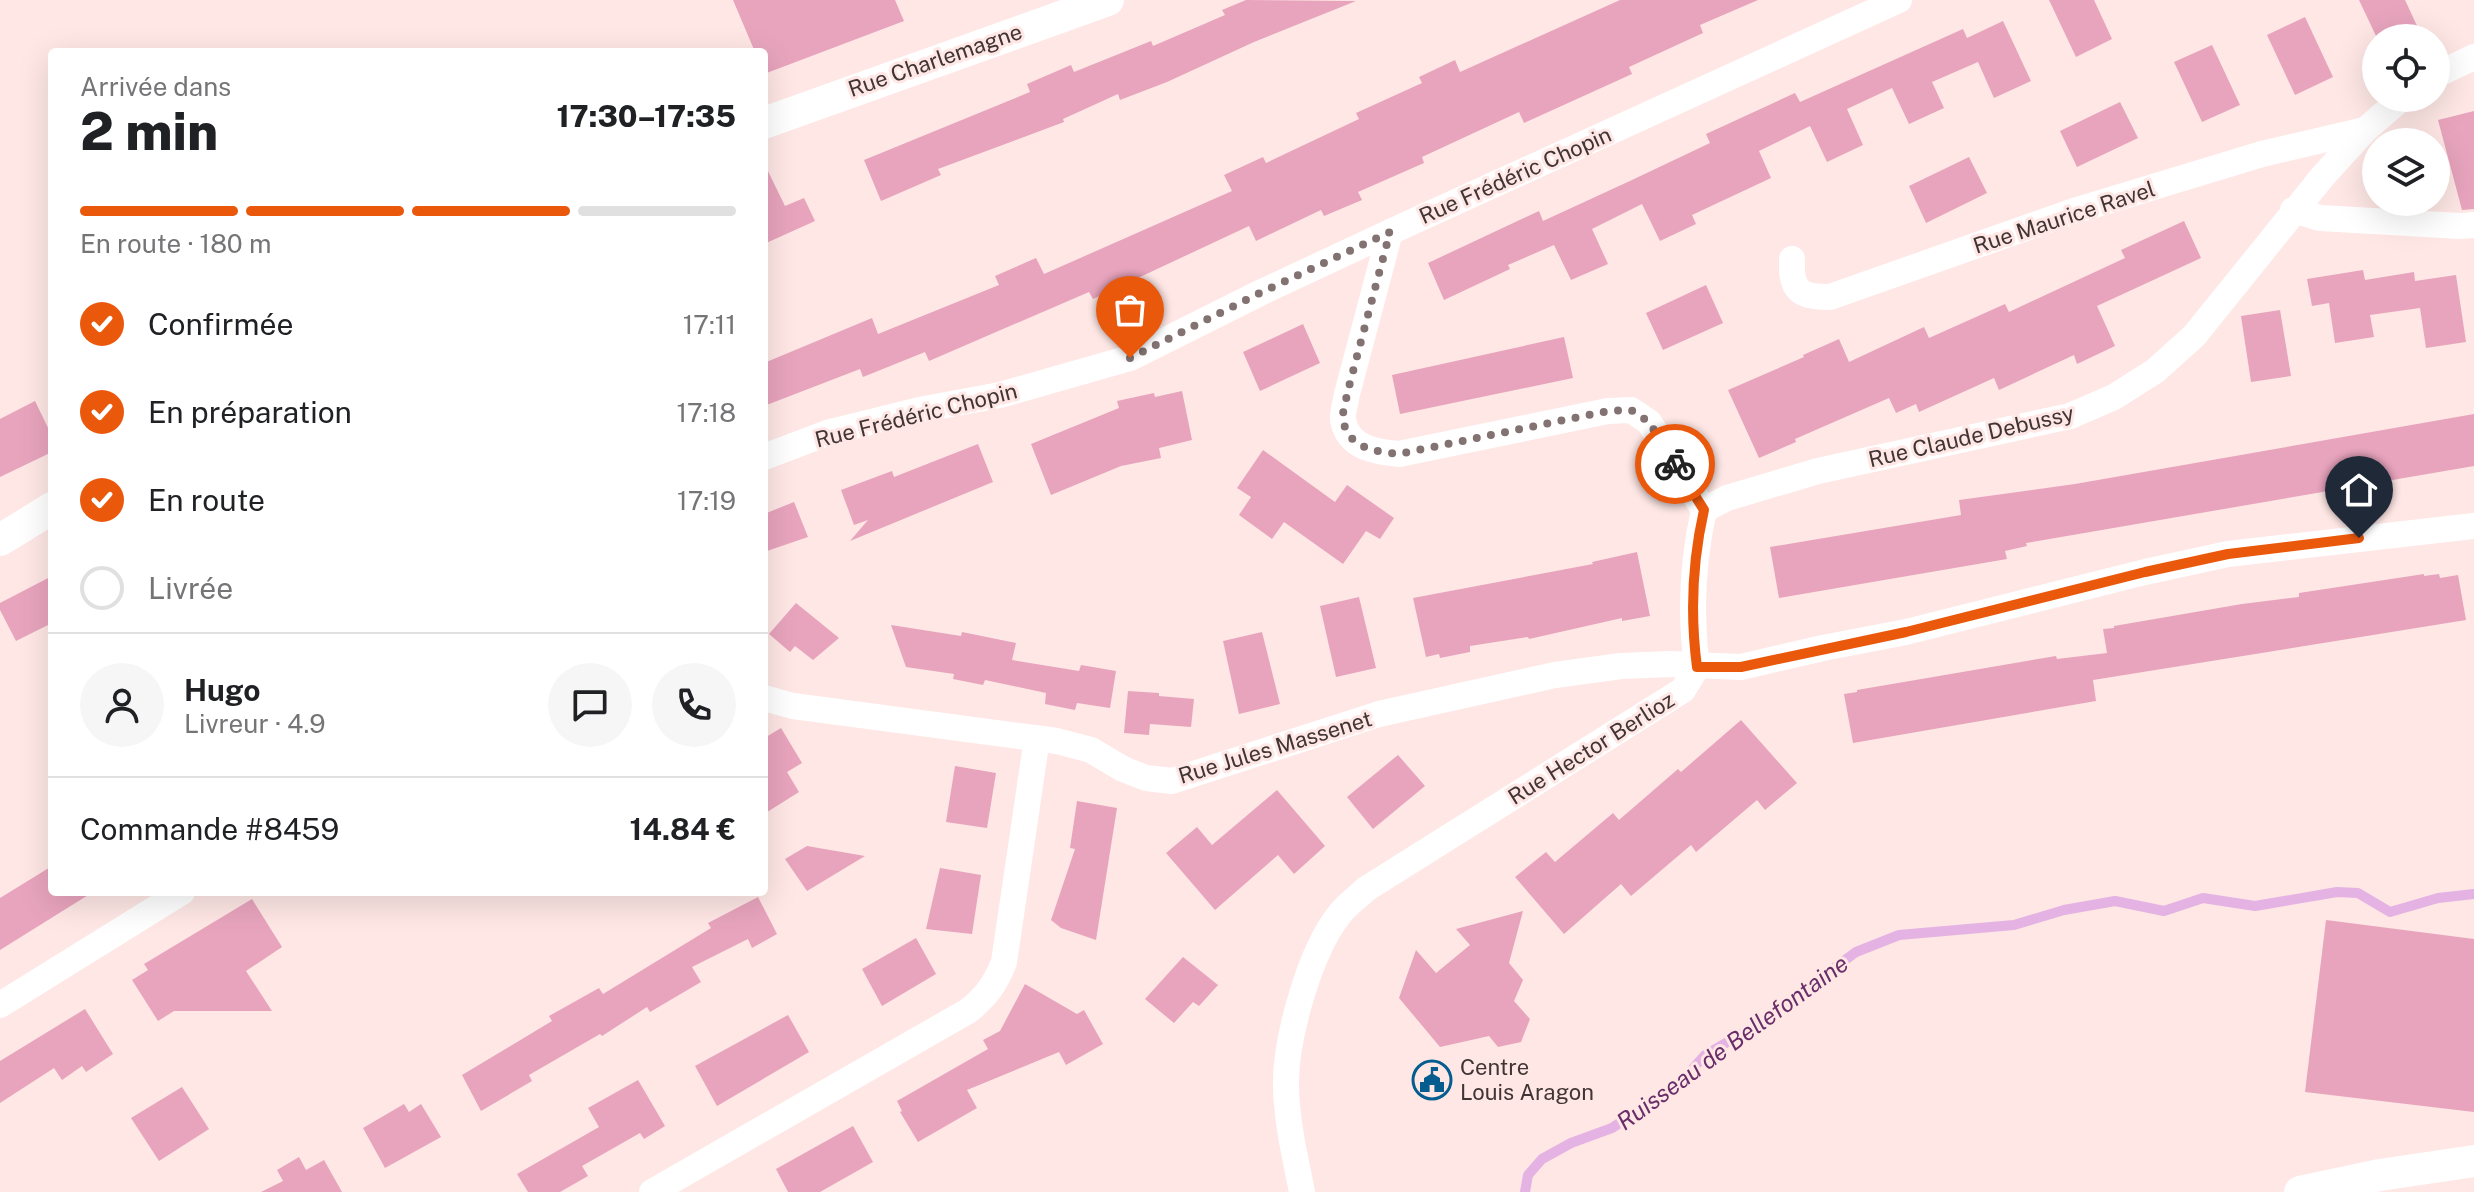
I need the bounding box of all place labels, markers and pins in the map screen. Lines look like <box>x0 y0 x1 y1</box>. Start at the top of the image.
pin <box>1096 276 1164 358</box>
pin <box>2325 456 2393 538</box>
place label: Centre Louis Aragon <box>1460 1054 1594 1105</box>
public building icon: Centre Louis Aragon <box>1411 1059 1453 1101</box>

